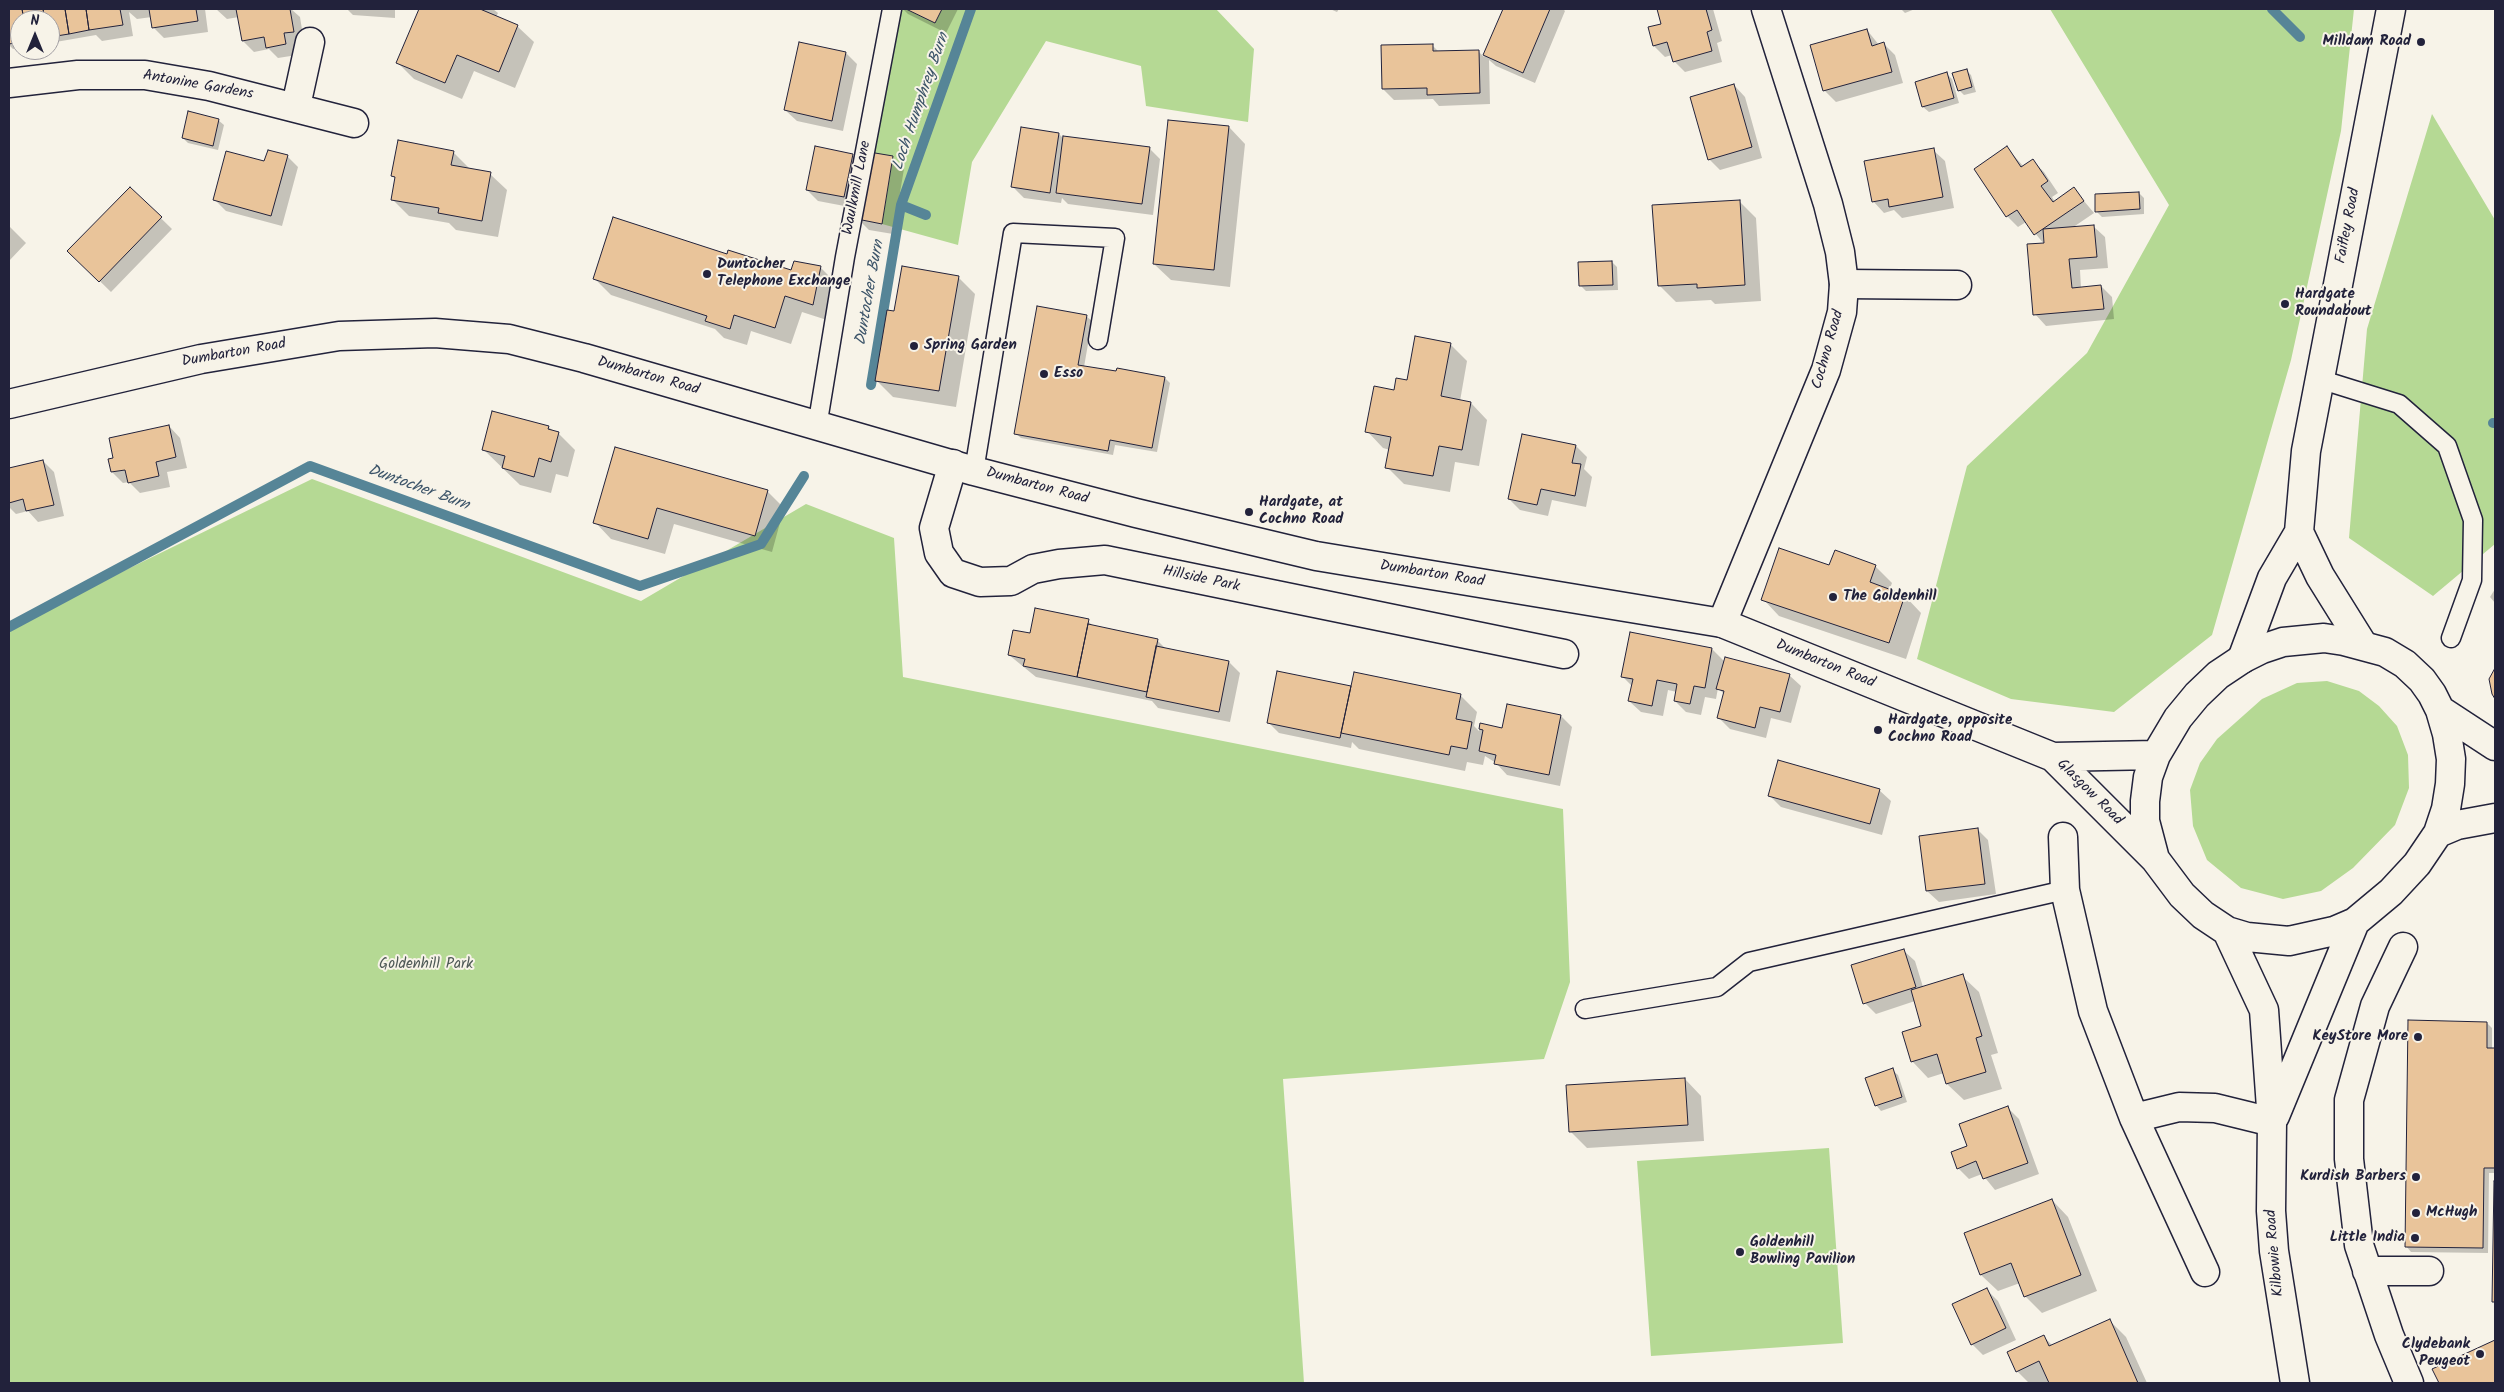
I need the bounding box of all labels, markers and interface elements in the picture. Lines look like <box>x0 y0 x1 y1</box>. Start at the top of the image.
north arrow <box>10 10 60 60</box>
text: N <box>31 10 39 32</box>
water label: Loch Humphrey Burn <box>890 31 954 173</box>
place label: Milldam Road <box>2322 33 2411 51</box>
marker: Milldam Road <box>2415 36 2427 48</box>
street label: Antonine Gardens <box>141 67 255 105</box>
street label: Waulkmill Lane <box>840 139 876 237</box>
street label: Faifley Road <box>2333 187 2365 265</box>
water label: Duntocher Burn <box>852 239 890 347</box>
place label: Duntocher Telephone Exchange <box>717 256 850 291</box>
marker: Duntocher Telephone Exchange <box>701 268 713 280</box>
place label: Hardgate Roundabout <box>2295 286 2372 321</box>
marker: Hardgate Roundabout <box>2279 298 2291 310</box>
street label: Cochno Road <box>1809 308 1849 392</box>
street label: Dumbarton Road <box>181 336 287 372</box>
place label: Spring Garden <box>924 337 1017 355</box>
marker: Spring Garden <box>908 340 920 352</box>
street label: Dumbarton Road <box>595 354 701 400</box>
place label: Esso <box>1054 365 1083 383</box>
marker: Esso <box>1038 368 1050 380</box>
water label: Duntocher Burn <box>365 462 471 516</box>
street label: Dumbarton Road <box>984 465 1090 509</box>
place label: Hardgate, at Cochno Road <box>1259 494 1343 529</box>
marker: Hardgate, at Cochno Road <box>1243 506 1255 518</box>
street label: Dumbarton Road <box>1379 558 1485 592</box>
street label: Hillside Park <box>1161 563 1241 597</box>
place label: The Goldenhill <box>1843 588 1937 606</box>
marker: The Goldenhill <box>1827 591 1839 603</box>
street label: Dumbarton Road <box>1773 637 1877 693</box>
place label: Hardgate, opposite Cochno Road <box>1888 712 2012 747</box>
marker: Hardgate, opposite Cochno Road <box>1872 724 1884 736</box>
street label: Glasgow Road <box>2052 756 2126 830</box>
park label: Goldenhill Park <box>379 956 473 974</box>
place label: KeyStore More <box>2313 1028 2408 1046</box>
marker: KeyStore More <box>2412 1031 2424 1043</box>
place label: Kurdish Barbers <box>2300 1168 2406 1186</box>
marker: Kurdish Barbers <box>2410 1171 2422 1183</box>
place label: McHugh <box>2426 1204 2477 1222</box>
marker: McHugh <box>2410 1207 2422 1219</box>
street label: Kilbowie Road <box>2263 1209 2289 1297</box>
place label: Little India <box>2330 1229 2405 1247</box>
marker: Little India <box>2409 1232 2421 1244</box>
place label: Goldenhill Bowling Pavilion <box>1750 1234 1855 1269</box>
marker: Goldenhill Bowling Pavilion <box>1734 1246 1746 1258</box>
place label: Clydebank Peugeot <box>2402 1336 2470 1371</box>
marker: Clydebank Peugeot <box>2474 1348 2486 1360</box>

